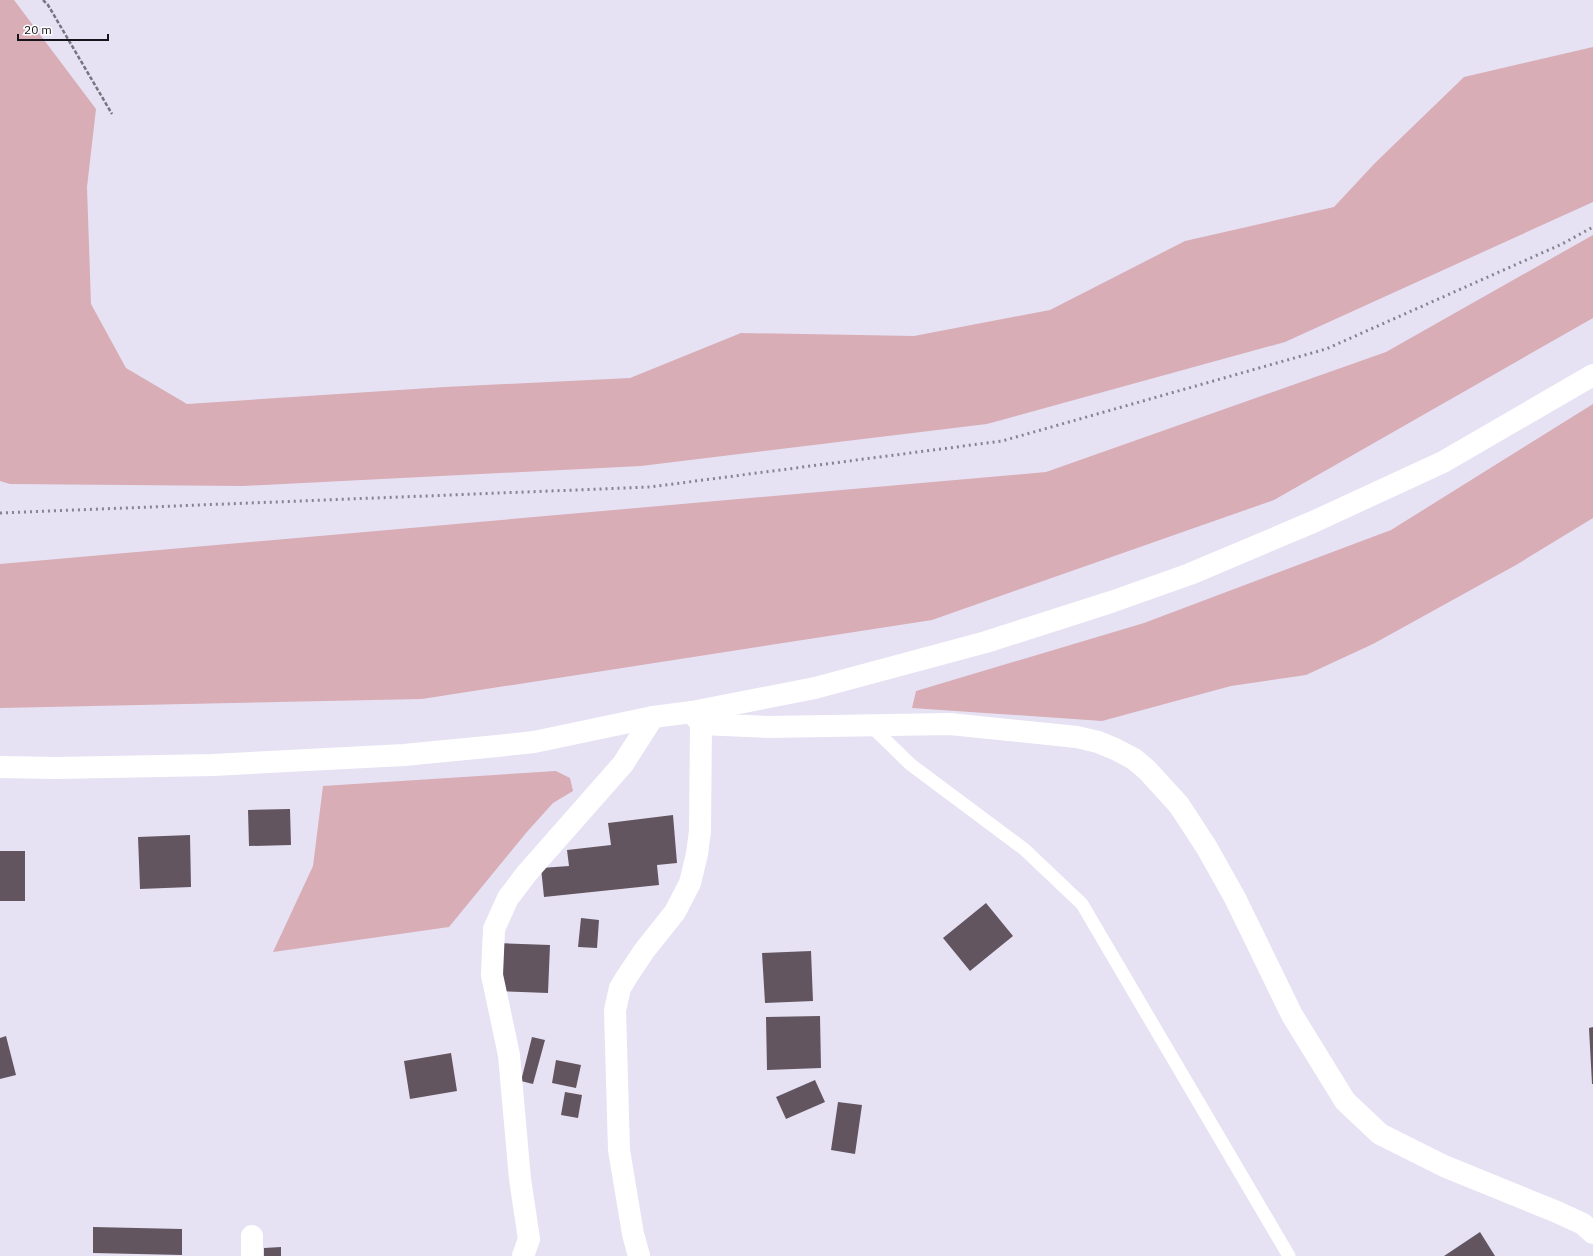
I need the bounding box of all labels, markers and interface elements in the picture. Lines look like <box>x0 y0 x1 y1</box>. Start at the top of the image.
scale bar <box>18 16 108 42</box>
text: 20 m <box>24 22 52 37</box>

